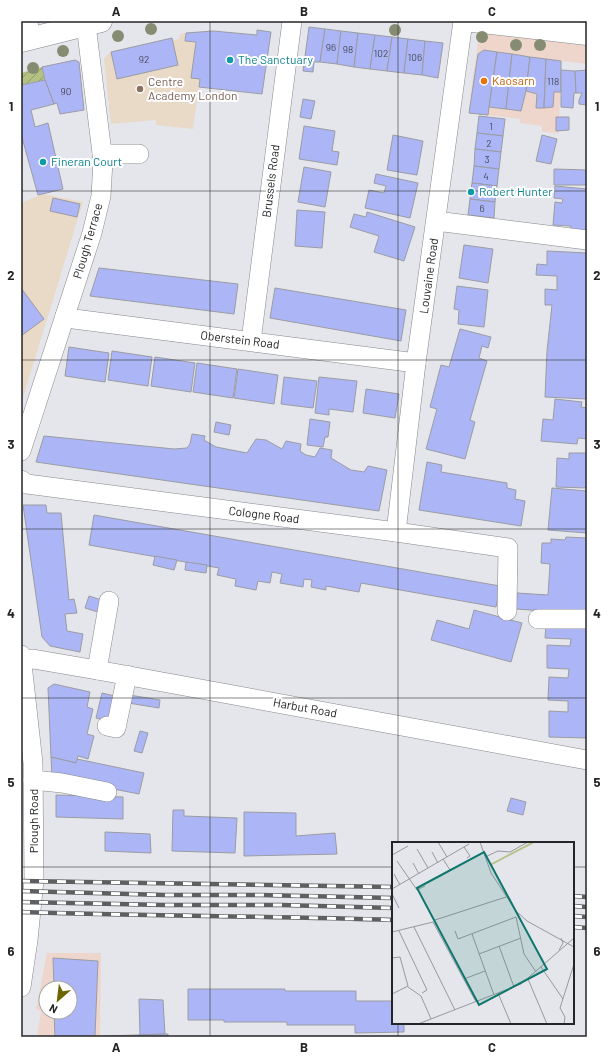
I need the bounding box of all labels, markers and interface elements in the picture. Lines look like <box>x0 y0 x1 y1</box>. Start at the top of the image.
text: A <box>112 3 121 19</box>
text: B <box>300 3 308 19</box>
text: C <box>488 3 496 19</box>
house number: 96 <box>326 41 336 53</box>
house number: 98 <box>343 43 353 55</box>
house number: 102 <box>374 47 388 59</box>
house number: 106 <box>408 51 422 63</box>
place label: The Sanctuary <box>238 52 313 66</box>
house number: 92 <box>139 53 149 65</box>
marker: The Sanctuary <box>225 55 235 65</box>
place label: Kaosarn <box>492 73 535 87</box>
place label: Centre Academy London <box>148 74 238 102</box>
house number: 118 <box>547 75 559 87</box>
marker: Kaosarn <box>479 76 489 86</box>
marker: Centre Academy London <box>135 84 145 94</box>
house number: 90 <box>61 85 71 97</box>
text: 1 <box>9 98 13 114</box>
text: 1 <box>595 98 599 114</box>
house number: 1 <box>489 120 493 132</box>
house number: 2 <box>486 137 492 149</box>
street label: Brussels Road <box>259 144 281 218</box>
house number: 3 <box>484 153 490 165</box>
place label: Fineran Court <box>51 154 122 168</box>
marker: Fineran Court <box>38 157 48 167</box>
house number: 4 <box>483 170 489 182</box>
place label: Robert Hunter <box>479 184 553 198</box>
marker: Robert Hunter <box>466 187 476 197</box>
street label: Plough Terrace <box>70 201 105 280</box>
house number: 6 <box>479 202 485 214</box>
street label: Louvaine Road <box>416 237 440 315</box>
text: 2 <box>7 267 15 283</box>
text: 2 <box>593 267 601 283</box>
street label: Oberstein Road <box>200 327 280 351</box>
text: 3 <box>7 436 15 452</box>
text: 3 <box>593 436 601 452</box>
street label: Cologne Road <box>228 503 300 525</box>
text: 4 <box>7 605 15 621</box>
text: 4 <box>593 605 601 621</box>
street label: Harbut Road <box>272 695 338 720</box>
text: 5 <box>7 774 15 790</box>
text: 5 <box>593 774 601 790</box>
street label: Plough Road <box>26 789 40 853</box>
inset map <box>392 842 574 1024</box>
text: 6 <box>8 943 15 959</box>
text: 6 <box>594 943 601 959</box>
north arrow <box>38 980 78 1020</box>
text: N <box>47 1002 59 1017</box>
text: A <box>112 1039 121 1055</box>
text: B <box>300 1039 308 1055</box>
text: C <box>488 1039 496 1055</box>

